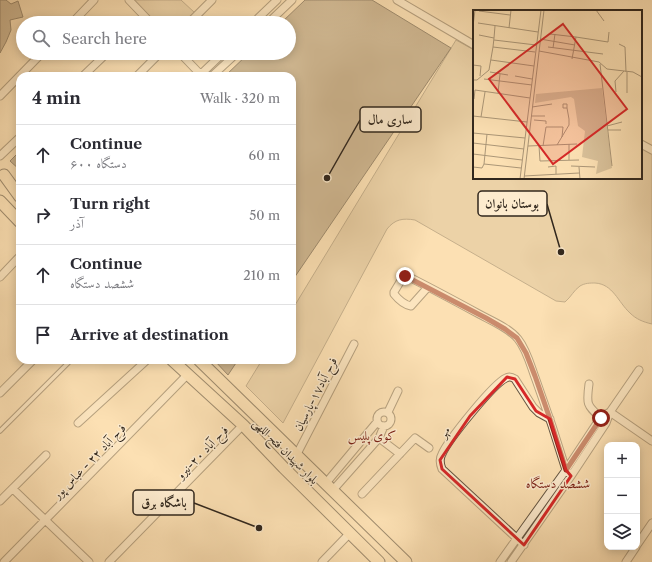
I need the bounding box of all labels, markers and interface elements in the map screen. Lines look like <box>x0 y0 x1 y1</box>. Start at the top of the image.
inset map <box>473 10 642 179</box>
search box <box>16 16 296 60</box>
icon: search <box>30 27 52 49</box>
text: Search here <box>62 29 147 48</box>
text: 4 min <box>32 88 81 108</box>
text: Walk · 320 m <box>200 90 280 106</box>
callout: ساری مال <box>360 107 421 132</box>
text: ساری مال <box>368 111 412 128</box>
text: Continue <box>70 134 142 153</box>
icon: ahead <box>32 144 54 166</box>
text: 60 m <box>249 147 280 163</box>
text: ۶۰۰ دستگاه <box>70 155 127 171</box>
callout: بوستان بانوان <box>478 191 547 216</box>
text: Turn right <box>70 194 150 213</box>
text: بوستان بانوان <box>485 195 539 212</box>
icon: right <box>32 204 54 226</box>
text: 50 m <box>249 207 280 223</box>
text: آذر <box>70 215 84 231</box>
text: Continue <box>70 254 142 273</box>
icon: ahead <box>32 264 54 286</box>
text: 210 m <box>243 267 280 283</box>
route end <box>396 267 414 285</box>
text: ششصد دستگاه <box>70 275 134 291</box>
icon: arrive <box>32 324 54 346</box>
text: Arrive at destination <box>70 325 229 344</box>
street label: فرح آباد۱۷-پارسیان <box>290 355 344 435</box>
route start <box>592 409 610 427</box>
street label: بلوار شهیدان فتح اللهی <box>247 415 322 490</box>
street label: فرح آباد ۲۲ - عباس پور <box>49 420 132 505</box>
street label: فرح آباد ۲۰-نیرو <box>172 422 234 486</box>
street label: مهر <box>434 423 454 443</box>
district label: کوی پلیس <box>348 427 396 445</box>
map controls <box>604 442 640 550</box>
button: + <box>604 442 640 478</box>
district label: ششصد دستگاه <box>526 475 590 491</box>
button: − <box>604 478 640 514</box>
callout: باشگاه برق <box>133 490 194 515</box>
text: باشگاه برق <box>141 494 187 511</box>
button: layers <box>604 514 640 550</box>

